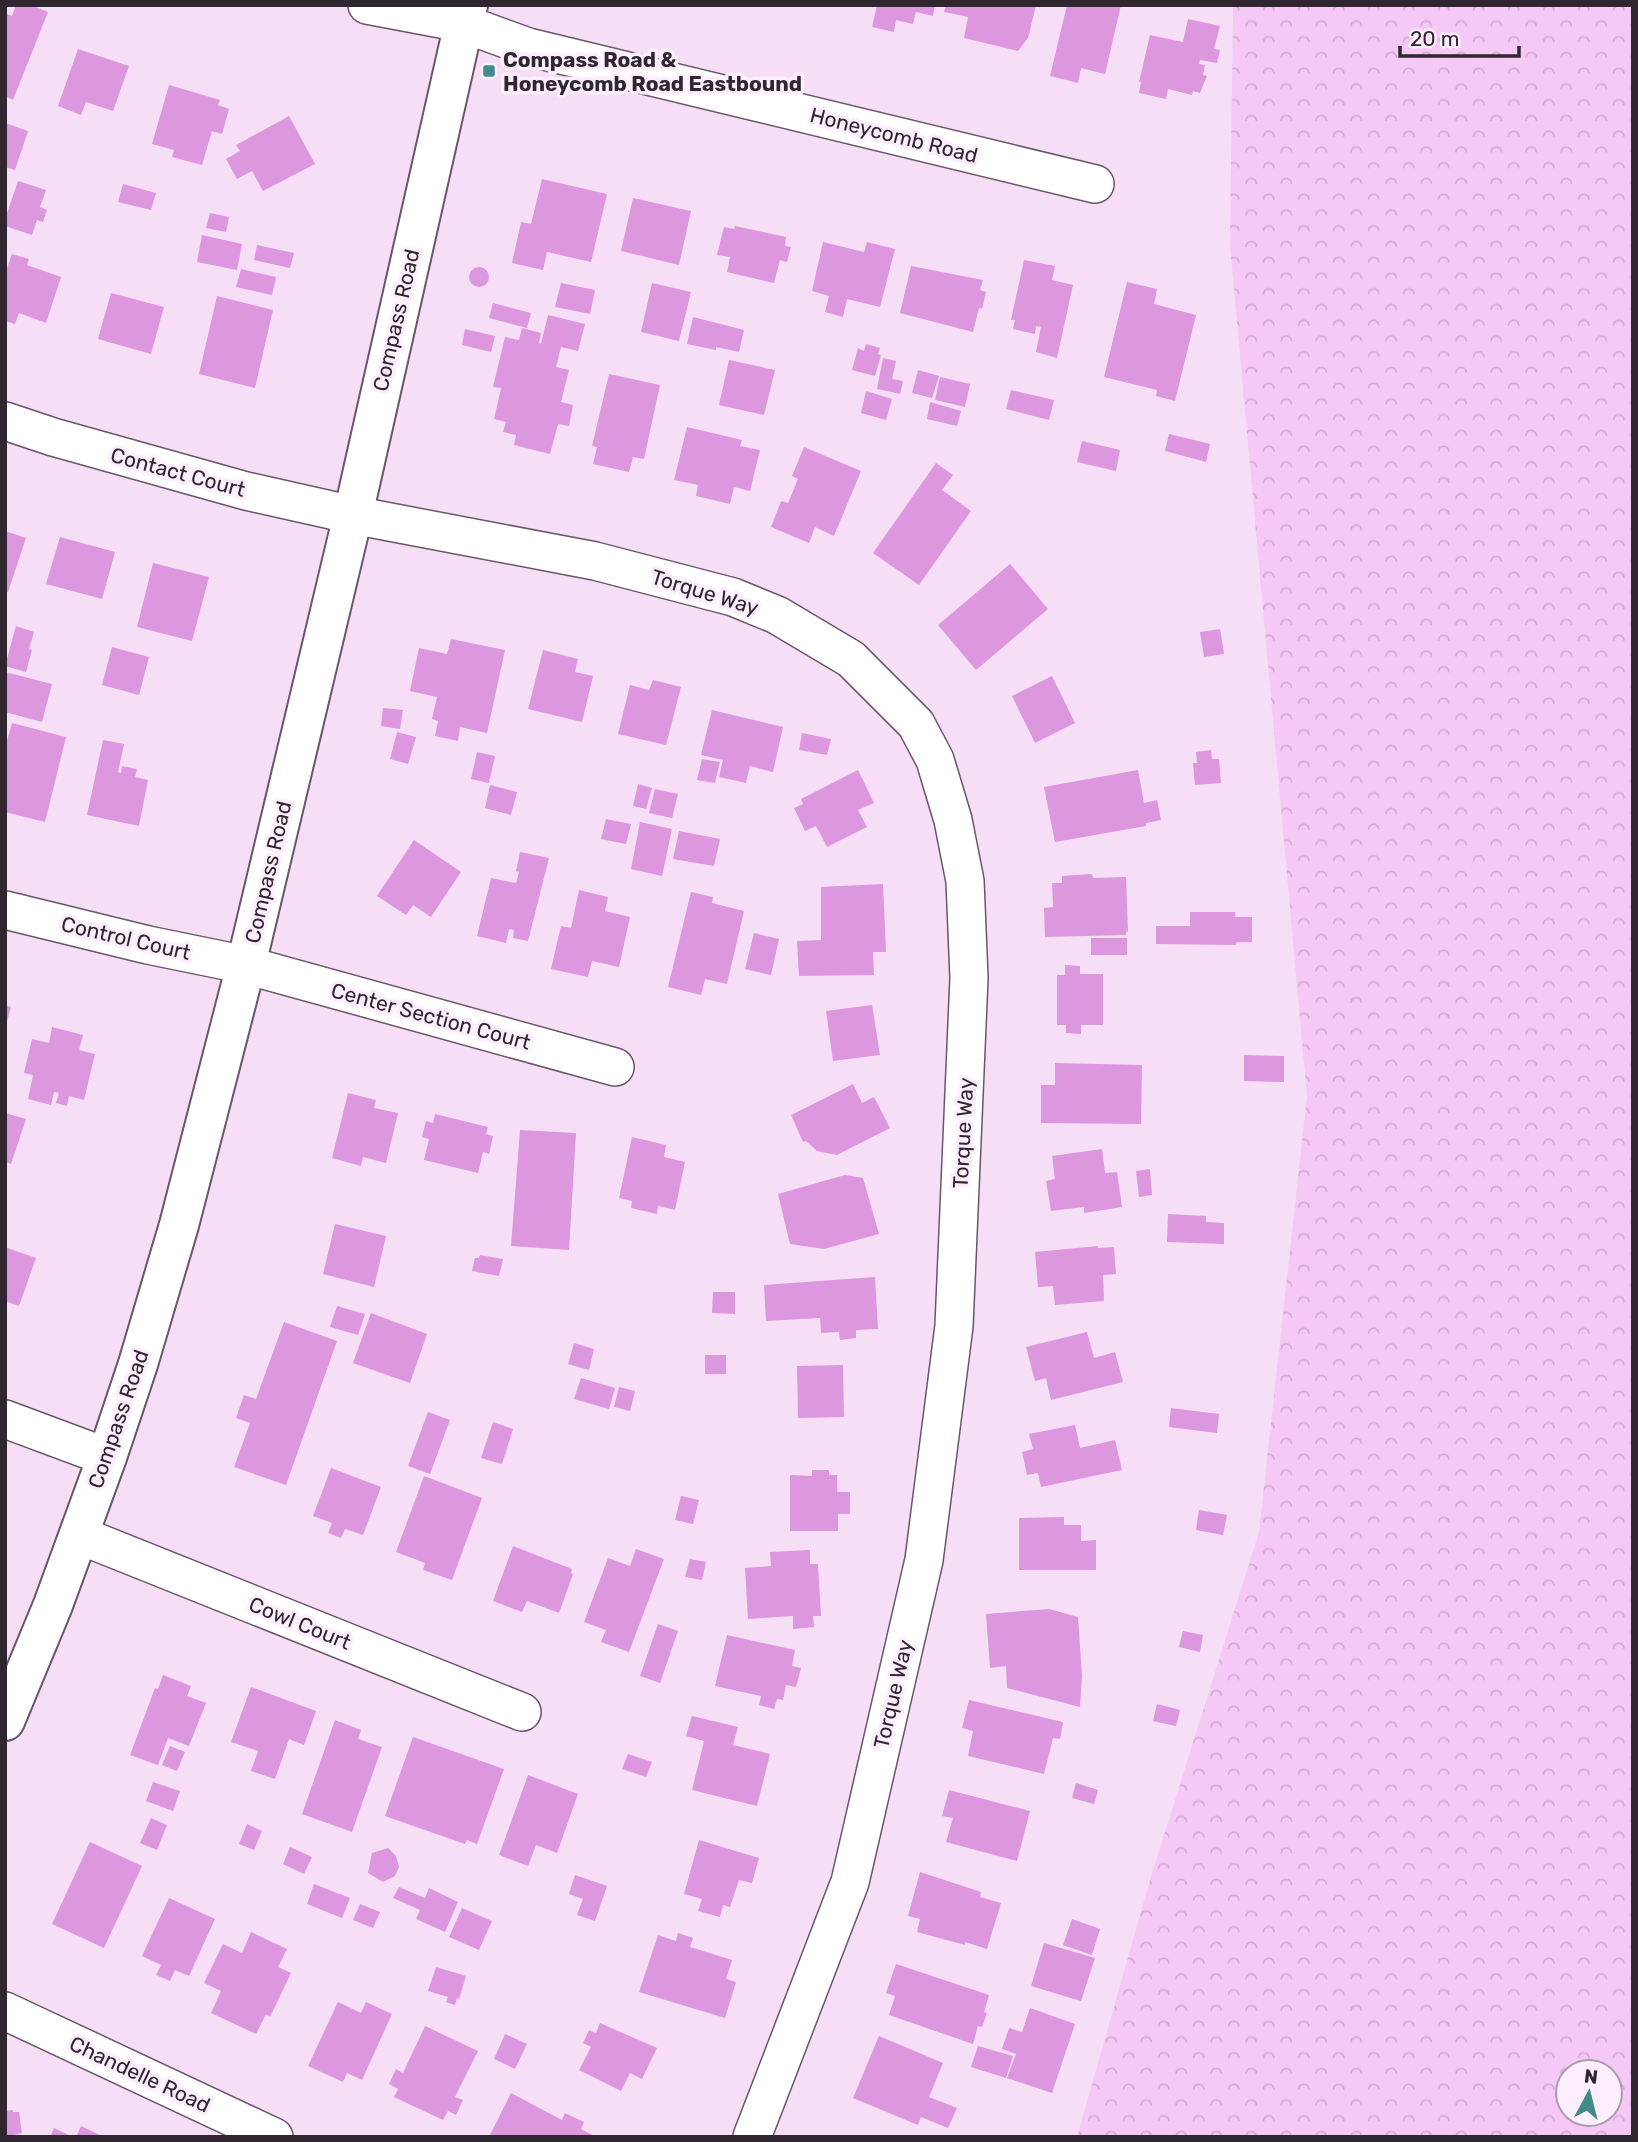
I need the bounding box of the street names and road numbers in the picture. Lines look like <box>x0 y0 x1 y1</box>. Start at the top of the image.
street label: Honeycomb Road <box>808 102 980 168</box>
street label: Compass Road <box>367 246 425 394</box>
street label: Contact Court <box>108 442 248 502</box>
street label: Torque Way <box>648 564 762 620</box>
street label: Compass Road <box>239 798 297 946</box>
street label: Control Court <box>59 911 193 965</box>
street label: Center Section Court <box>329 977 533 1055</box>
street label: Torque Way <box>948 1077 978 1189</box>
street label: Compass Road <box>83 1346 153 1492</box>
street label: Cowl Court <box>245 1591 355 1655</box>
street label: Torque Way <box>868 1637 918 1751</box>
street label: Chandelle Road <box>66 2031 214 2117</box>

